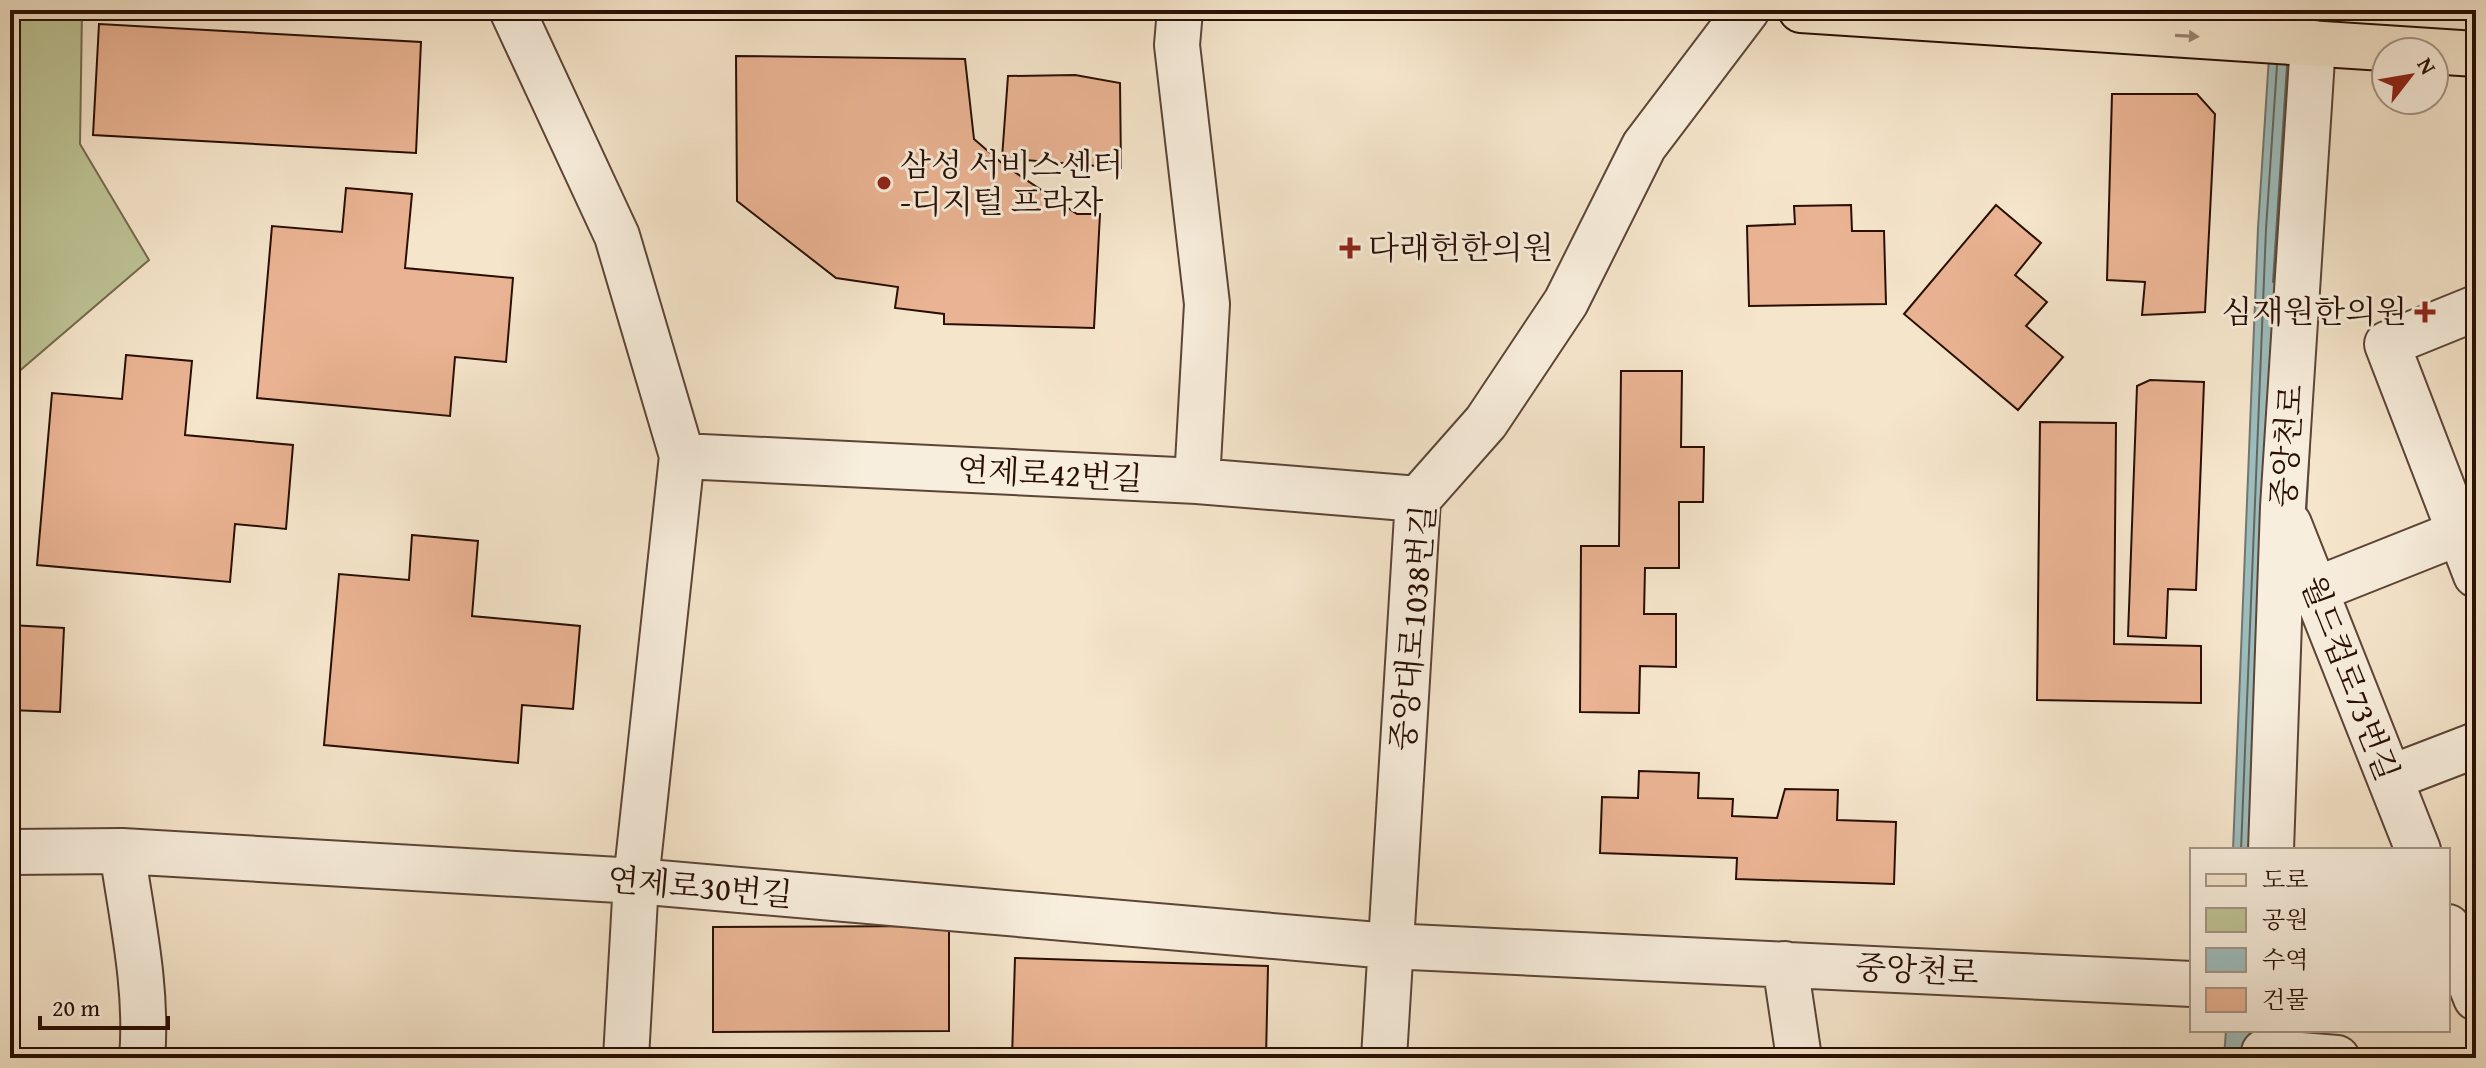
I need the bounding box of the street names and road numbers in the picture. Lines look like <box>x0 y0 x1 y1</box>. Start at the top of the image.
street label: 중앙천로 <box>2259 383 2314 509</box>
street label: 연제로42번길 <box>956 445 1144 502</box>
street label: 중앙대로1038번길 <box>1378 503 1447 753</box>
street label: 월드컵로73번길 <box>2290 568 2411 787</box>
street label: 연제로30번길 <box>606 855 794 918</box>
street label: 중앙천로 <box>1854 943 1980 996</box>

